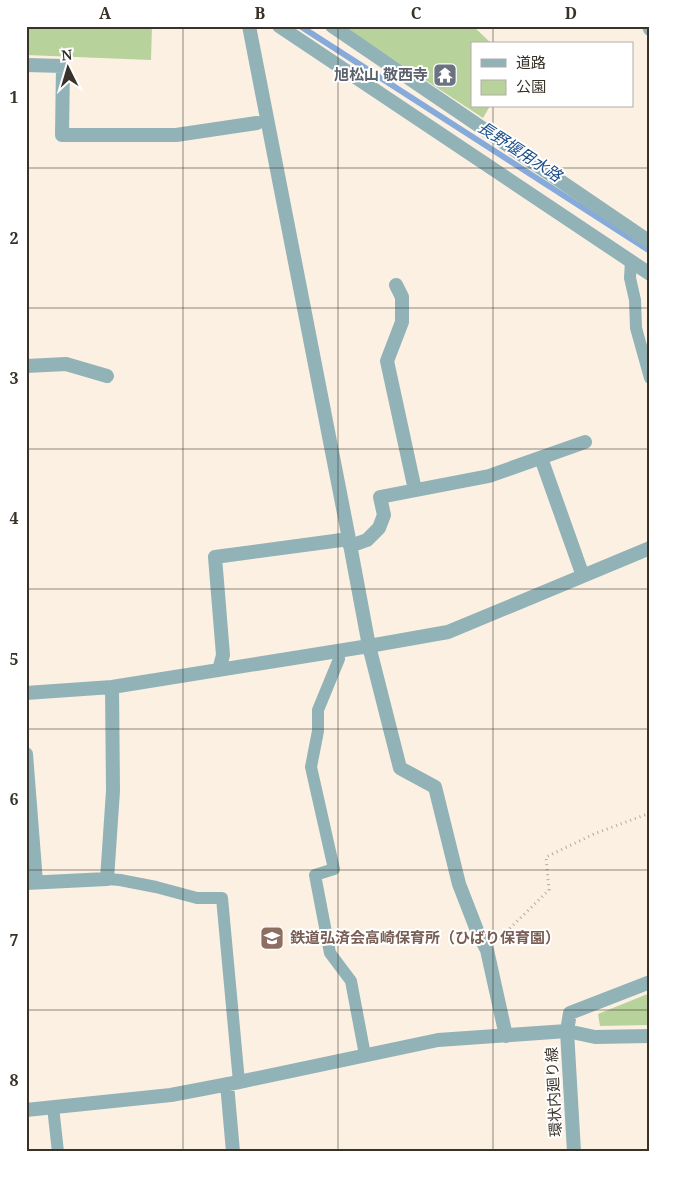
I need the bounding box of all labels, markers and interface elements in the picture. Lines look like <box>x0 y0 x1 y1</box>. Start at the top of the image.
text: A <box>99 2 112 24</box>
text: B <box>255 2 266 24</box>
text: C <box>411 2 422 24</box>
text: D <box>565 2 577 24</box>
north arrow <box>42 42 92 92</box>
legend <box>471 42 634 108</box>
text: N <box>60 45 73 64</box>
text: 道路 <box>516 52 546 72</box>
temple icon: 旭松山 敬西寺 <box>432 62 458 88</box>
place label: 旭松山 敬西寺 <box>334 64 428 84</box>
text: 公園 <box>516 76 546 96</box>
text: 1 <box>9 86 19 108</box>
water label: 長野堰用水路 <box>474 116 568 187</box>
text: 2 <box>9 227 19 249</box>
text: 3 <box>9 367 19 389</box>
text: 4 <box>9 507 19 529</box>
text: 5 <box>9 648 19 670</box>
text: 6 <box>9 788 19 810</box>
school or university icon: 鉄道弘済会高崎保育所（ひばり保育園） <box>259 925 285 951</box>
place label: 鉄道弘済会高崎保育所（ひばり保育園） <box>290 927 560 947</box>
text: 7 <box>9 929 19 951</box>
street label: 環状内廻り線 <box>541 1047 565 1138</box>
text: 8 <box>9 1069 19 1091</box>

